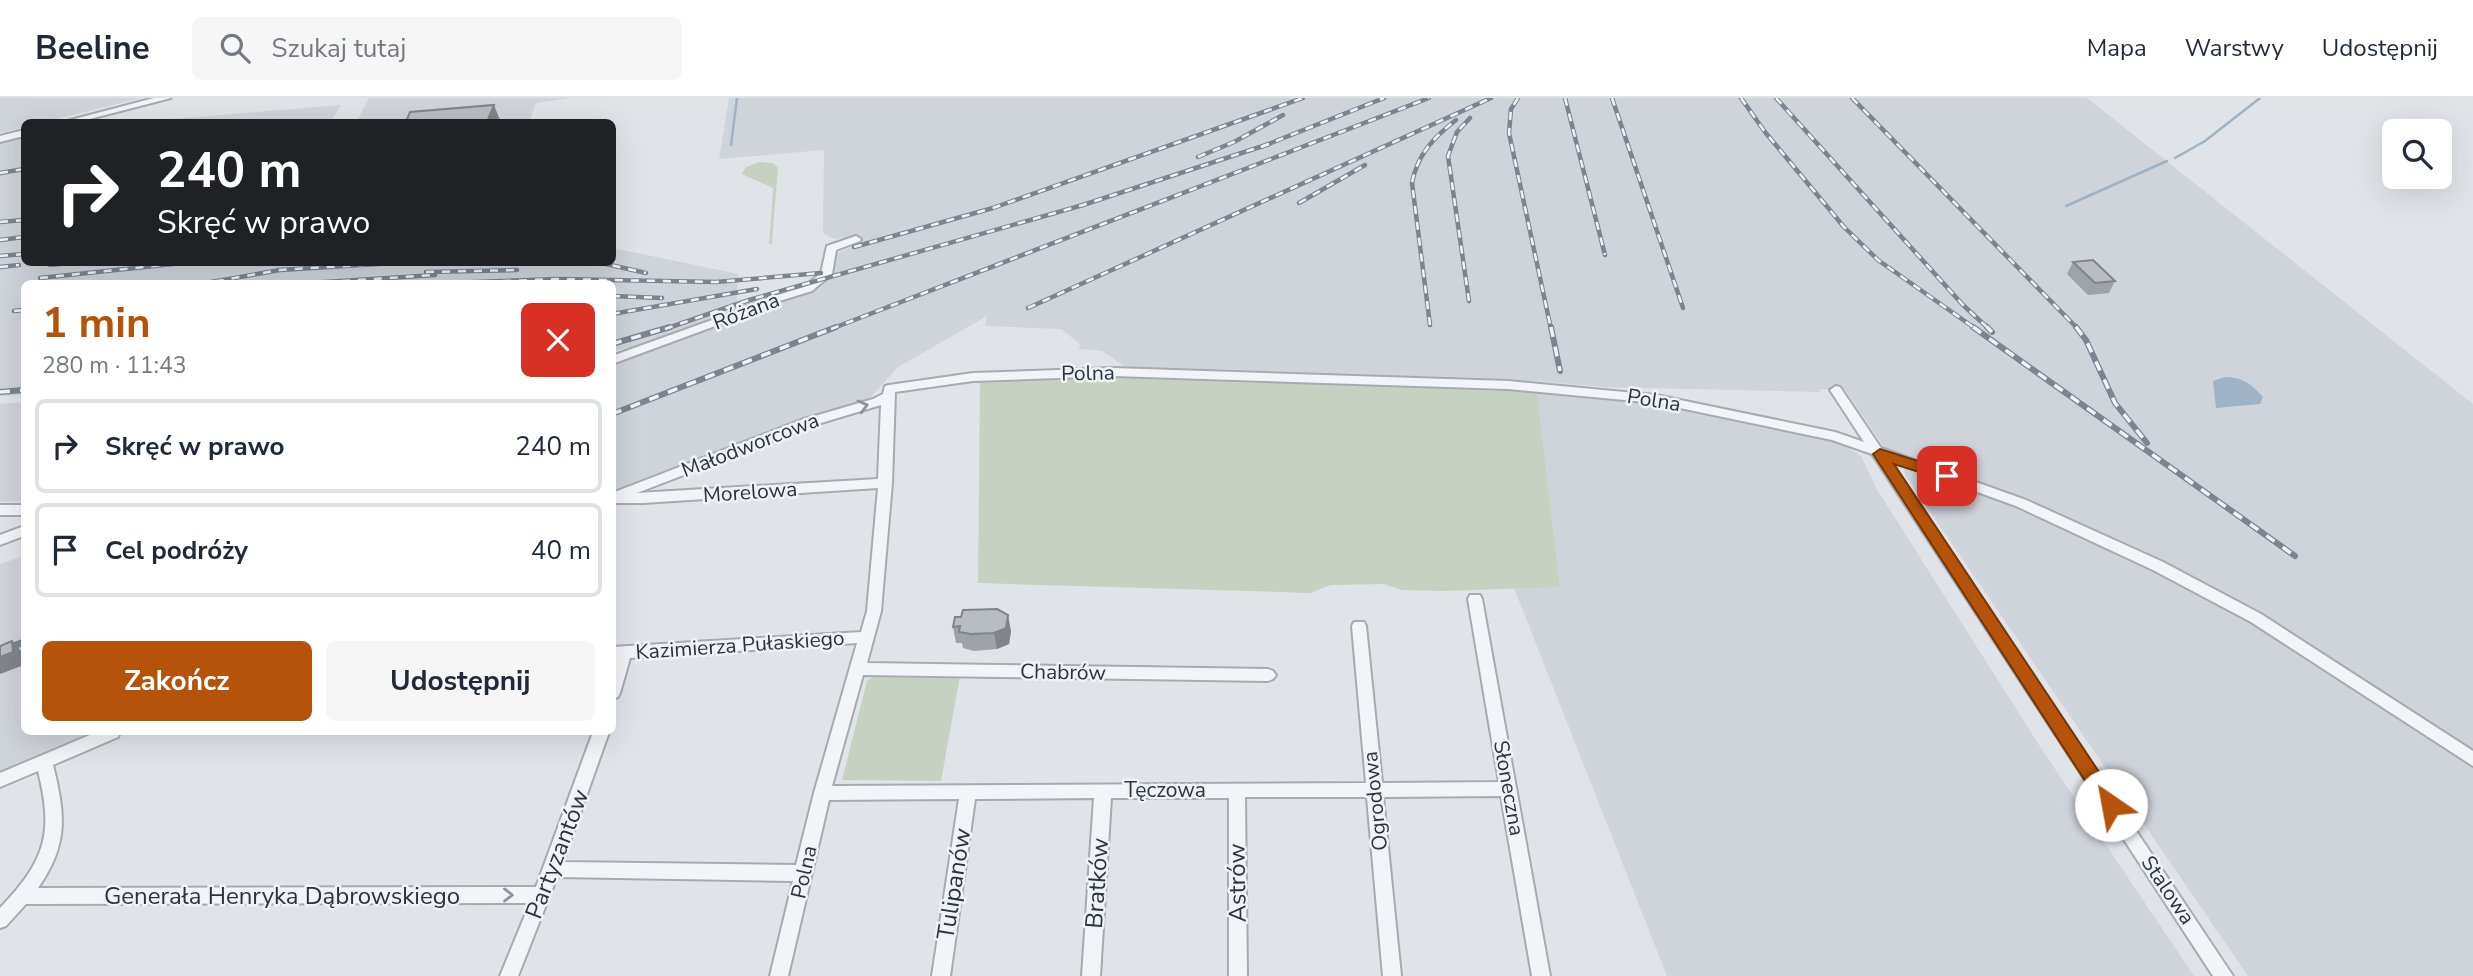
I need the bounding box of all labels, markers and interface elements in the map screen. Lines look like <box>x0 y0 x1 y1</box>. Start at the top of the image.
search box <box>192 17 682 80</box>
text: Beeline <box>35 26 150 71</box>
icon: search <box>216 29 254 67</box>
text: Szukaj tutaj <box>272 31 406 66</box>
text: Mapa <box>2087 32 2147 64</box>
text: Warstwy <box>2185 32 2284 64</box>
text: Udostępnij <box>2322 32 2438 64</box>
map controls <box>2382 119 2452 189</box>
button: search <box>2382 119 2452 189</box>
text: 240 m <box>157 137 301 204</box>
icon: right <box>42 147 133 238</box>
text: Skręć w prawo <box>157 201 370 244</box>
street label: Różana <box>709 286 783 336</box>
text: 1 min <box>42 295 151 352</box>
button: close <box>521 303 595 377</box>
text: 280 m · 11:43 <box>42 350 187 381</box>
street label: Polna <box>1061 359 1115 387</box>
street label: Polna <box>1625 382 1683 418</box>
one-way arrow <box>856 400 868 414</box>
street label: Małodworcowa <box>677 406 823 484</box>
icon: right <box>46 427 84 465</box>
text: Skręć w prawo <box>105 429 285 464</box>
text: 240 m <box>515 429 591 464</box>
pin <box>1917 446 1977 506</box>
icon: arrive <box>1928 457 1966 495</box>
street label: Morelowa <box>702 475 798 509</box>
icon: arrive <box>46 531 84 569</box>
text: Cel podróży <box>105 533 248 568</box>
text: 40 m <box>531 533 591 568</box>
street label: Kazimierza Pułaskiego <box>635 624 845 666</box>
button: Zakończ <box>42 641 312 721</box>
button: Udostępnij <box>326 641 595 721</box>
street label: Chabrów <box>1020 657 1107 687</box>
street label: Słoneczna <box>1487 738 1531 838</box>
street label: Ogrodowa <box>1356 750 1394 852</box>
position arrow <box>2074 768 2148 842</box>
street label: Tęczowa <box>1124 776 1206 804</box>
street label: Partyzantów <box>518 785 596 923</box>
street label: Tulipanów <box>929 826 979 942</box>
street label: Bratków <box>1078 837 1116 929</box>
street label: Polna <box>784 843 824 901</box>
street label: Astrów <box>1220 843 1254 923</box>
street label: Stalowa <box>2135 850 2201 930</box>
street label: Generała Henryka Dąbrowskiego <box>104 880 460 912</box>
one-way arrow <box>503 887 513 903</box>

